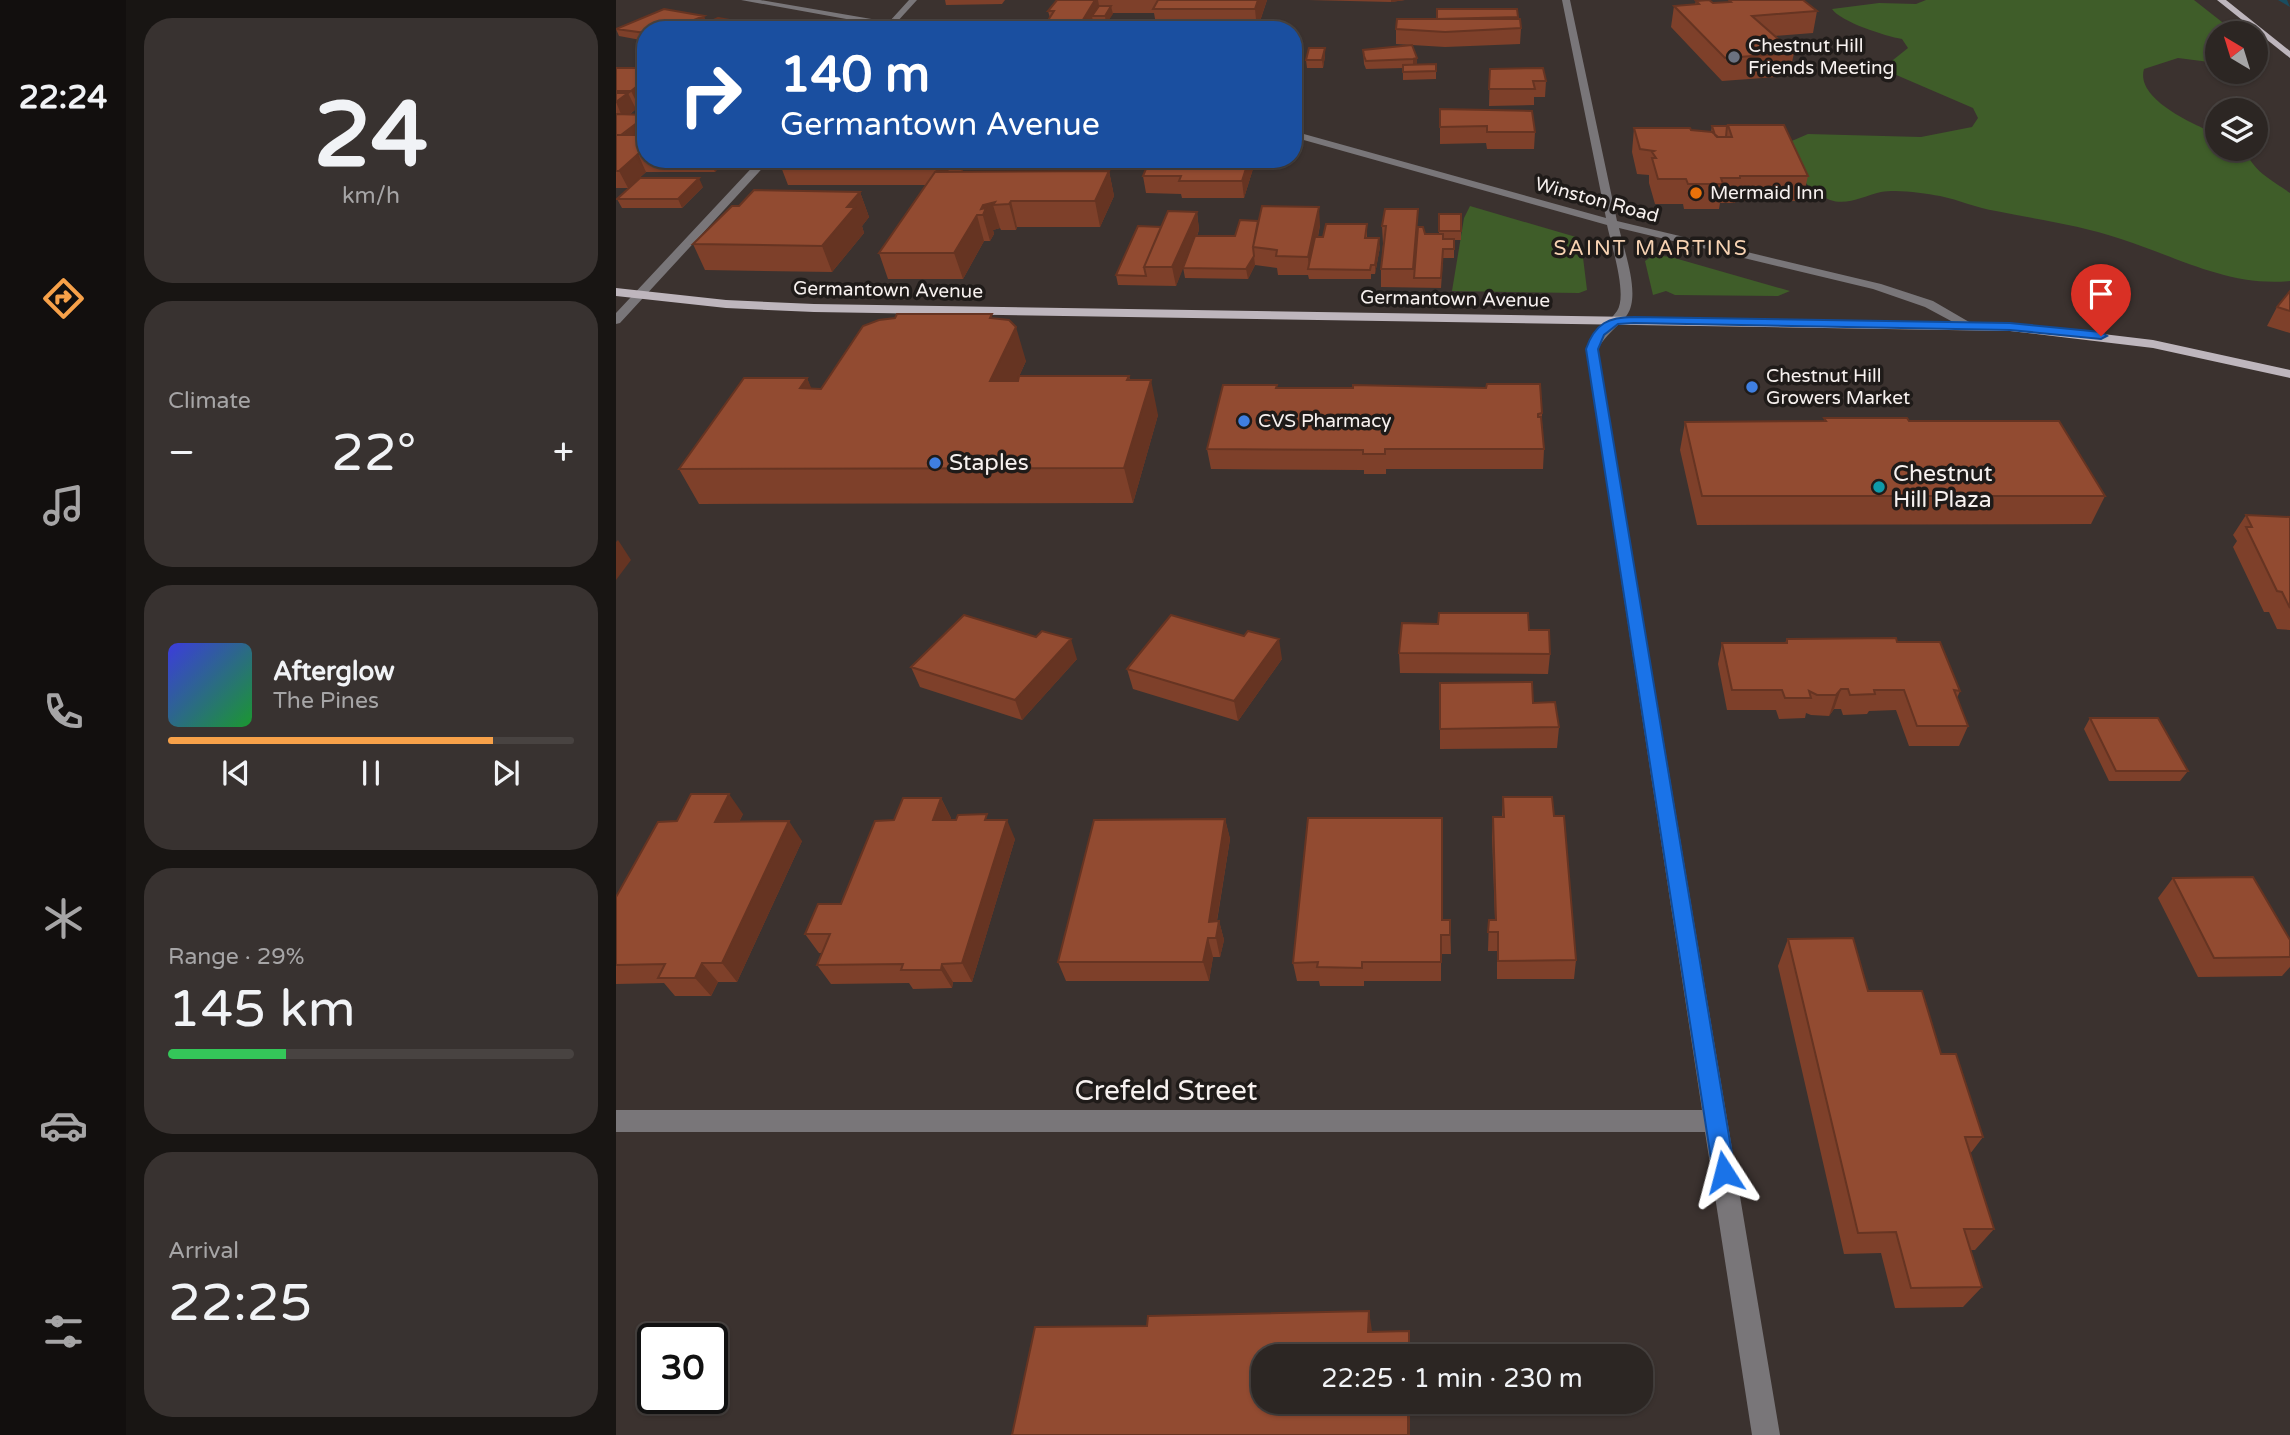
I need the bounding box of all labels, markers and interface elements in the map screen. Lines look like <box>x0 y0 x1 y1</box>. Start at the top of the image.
north arrow <box>2205 21 2268 84</box>
map controls <box>2205 21 2268 161</box>
place label: Chestnut Hill Friends Meeting <box>1748 35 1895 79</box>
text: 140 m <box>780 46 930 105</box>
icon: right <box>665 49 756 140</box>
marker: Chestnut Hill Friends Meeting <box>1726 49 1742 65</box>
text: 22:24 <box>19 79 107 117</box>
text: 24 <box>314 81 428 191</box>
button: layers <box>2205 98 2268 161</box>
text: Germantown Avenue <box>780 106 1100 144</box>
street label: Winston Road <box>1533 173 1661 227</box>
text: km/h <box>342 182 400 210</box>
place label: Mermaid Inn <box>1710 182 1824 204</box>
marker: Mermaid Inn <box>1688 185 1704 201</box>
district label: SAINT MARTINS <box>1553 236 1749 261</box>
pin <box>2071 264 2131 336</box>
icon: directions <box>39 274 88 323</box>
icon: arrive <box>2082 275 2120 313</box>
street label: Germantown Avenue <box>793 277 983 303</box>
street label: Germantown Avenue <box>1360 286 1550 312</box>
place label: Chestnut Hill Growers Market <box>1766 365 1910 409</box>
marker: Chestnut Hill Growers Market <box>1744 379 1760 395</box>
text: Climate <box>168 387 251 415</box>
place label: CVS Pharmacy <box>1258 410 1392 432</box>
marker: CVS Pharmacy <box>1236 413 1252 429</box>
text: 22° <box>331 422 416 485</box>
text: − <box>168 430 195 476</box>
text: + <box>553 430 574 476</box>
place label: Staples <box>949 449 1029 477</box>
marker: Staples <box>927 455 943 471</box>
place label: Chestnut Hill Plaza <box>1893 460 1993 514</box>
marker: Chestnut Hill Plaza <box>1871 479 1887 495</box>
icon: music <box>39 481 88 530</box>
text: Afterglow <box>273 656 395 687</box>
icon: phone <box>39 687 88 736</box>
text: The Pines <box>273 687 379 715</box>
icon: previous <box>217 754 255 792</box>
icon: pause <box>352 754 390 792</box>
icon: next <box>487 754 525 792</box>
icon: climate <box>39 894 88 943</box>
text: Range · 29% <box>168 943 304 971</box>
text: 145 km <box>168 978 356 1041</box>
street label: Crefeld Street <box>1074 1074 1258 1108</box>
icon: car <box>39 1101 88 1150</box>
position arrow <box>1687 1135 1761 1209</box>
text: Arrival <box>168 1237 239 1265</box>
text: 22:25 <box>168 1272 312 1335</box>
icon: filters <box>39 1307 88 1356</box>
speed limit sign: 30 <box>637 1323 728 1414</box>
text: 22:25 · 1 min · 230 m <box>1321 1363 1583 1394</box>

